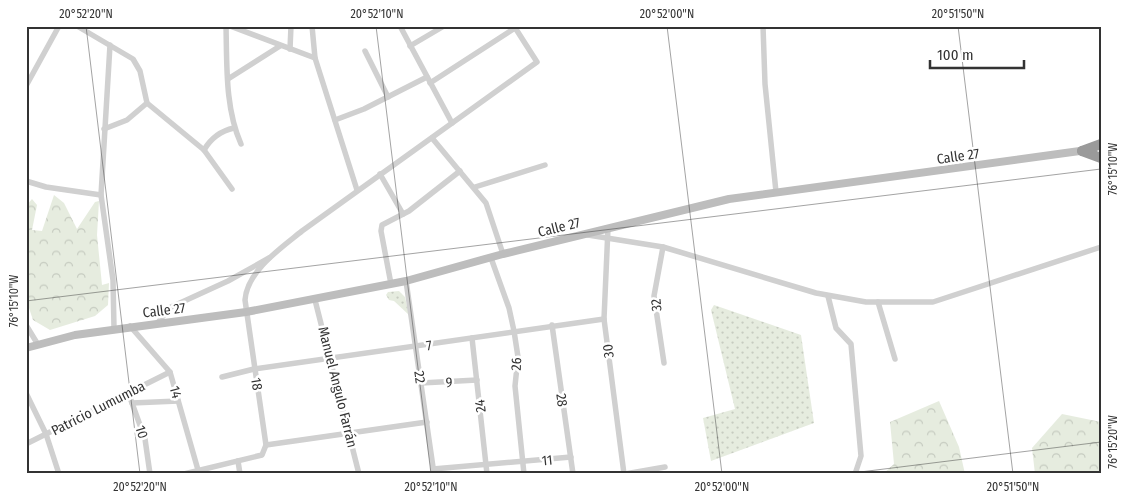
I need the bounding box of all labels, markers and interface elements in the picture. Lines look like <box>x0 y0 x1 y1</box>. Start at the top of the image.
text: 20°52'20"N <box>59 7 113 21</box>
text: 20°52'10"N <box>351 7 403 21</box>
text: 20°52'00"N <box>640 7 694 21</box>
text: 20°51'50"N <box>932 7 984 21</box>
scale bar <box>930 38 1023 70</box>
text: 100 m <box>937 46 974 64</box>
text: 76°15'10"W <box>1106 143 1120 195</box>
street label: Calle 27 <box>936 145 981 168</box>
street label: Calle 27 <box>536 214 582 241</box>
text: 76°15'10"W <box>7 275 21 327</box>
street label: 32 <box>647 298 666 312</box>
street label: Calle 27 <box>142 299 187 322</box>
street label: Manuel Angulo Farrán <box>314 325 361 449</box>
street label: 7 <box>425 337 434 354</box>
street label: 30 <box>599 343 618 359</box>
street label: 26 <box>508 357 525 371</box>
street label: 22 <box>410 370 429 384</box>
street label: 9 <box>445 374 453 391</box>
street label: Patricio Lumumba <box>48 377 148 439</box>
street label: 18 <box>247 377 266 392</box>
street label: 14 <box>166 384 185 400</box>
street label: 28 <box>552 392 571 408</box>
street label: 24 <box>471 398 490 413</box>
text: 76°15'20"W <box>1106 415 1120 469</box>
street label: 10 <box>132 424 152 441</box>
street label: 11 <box>541 451 553 470</box>
text: 20°52'20"N <box>113 480 167 494</box>
text: 20°52'10"N <box>405 480 457 494</box>
text: 20°52'00"N <box>695 480 749 494</box>
text: 20°51'50"N <box>987 480 1039 494</box>

